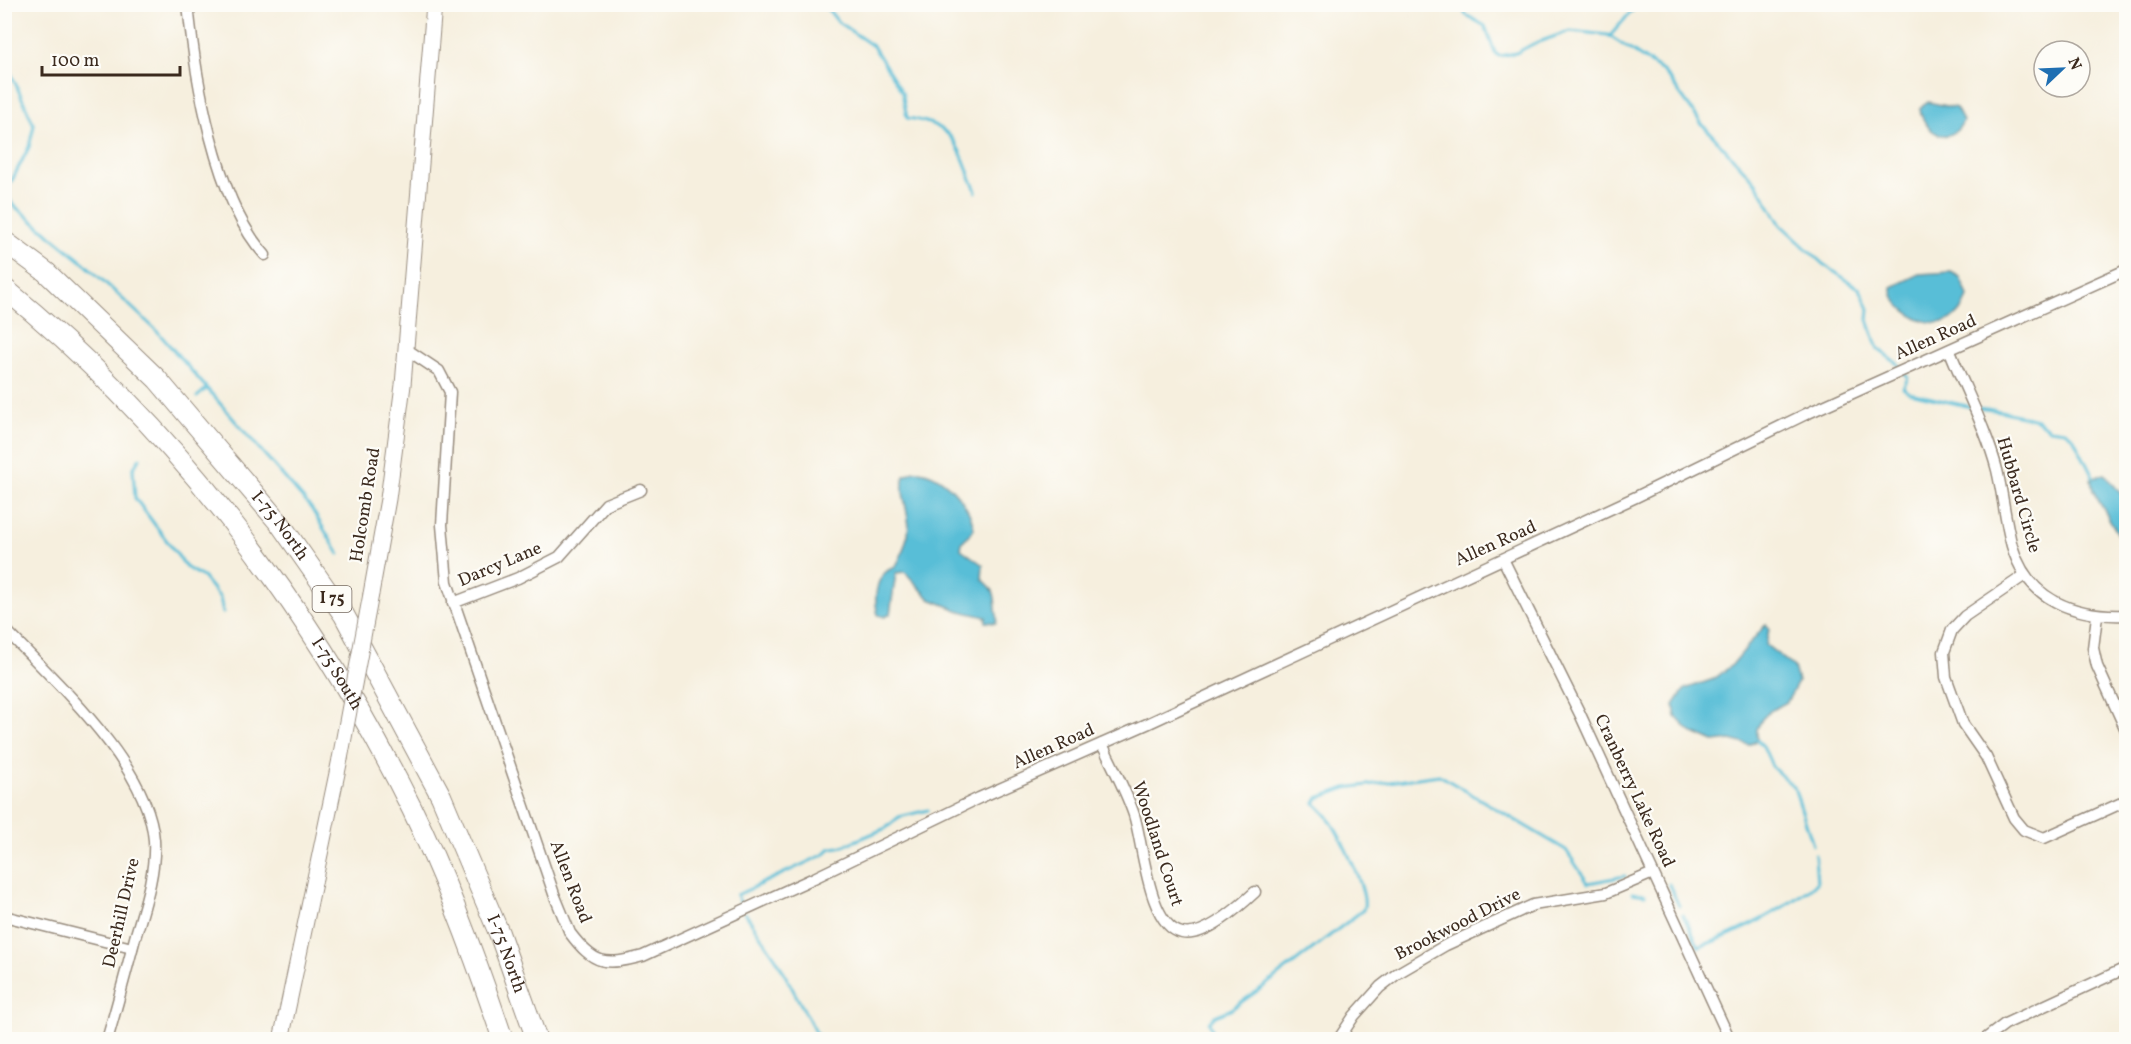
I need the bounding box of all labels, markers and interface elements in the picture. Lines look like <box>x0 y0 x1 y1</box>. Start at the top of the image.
scale bar <box>42 39 180 77</box>
north arrow <box>2032 39 2092 99</box>
text: 100 m <box>51 49 100 74</box>
text: N <box>2062 54 2087 74</box>
street label: Allen Road <box>1891 309 1981 367</box>
street label: Hubbard Circle <box>1989 434 2047 556</box>
street label: Holcomb Road <box>345 446 387 564</box>
street label: I-75 North <box>245 486 315 566</box>
street label: Allen Road <box>1451 515 1541 573</box>
street label: Darcy Lane <box>454 536 546 594</box>
road number: I 75 <box>312 586 352 612</box>
street label: I-75 South <box>305 633 369 715</box>
street label: Cranberry Lake Road <box>1587 710 1681 872</box>
street label: Allen Road <box>1009 718 1099 776</box>
street label: Woodland Court <box>1125 778 1189 910</box>
street label: Allen Road <box>543 837 597 927</box>
street label: Deerhill Drive <box>97 856 147 970</box>
street label: Brookwood Drive <box>1391 883 1525 967</box>
street label: I-75 North <box>480 911 532 997</box>

